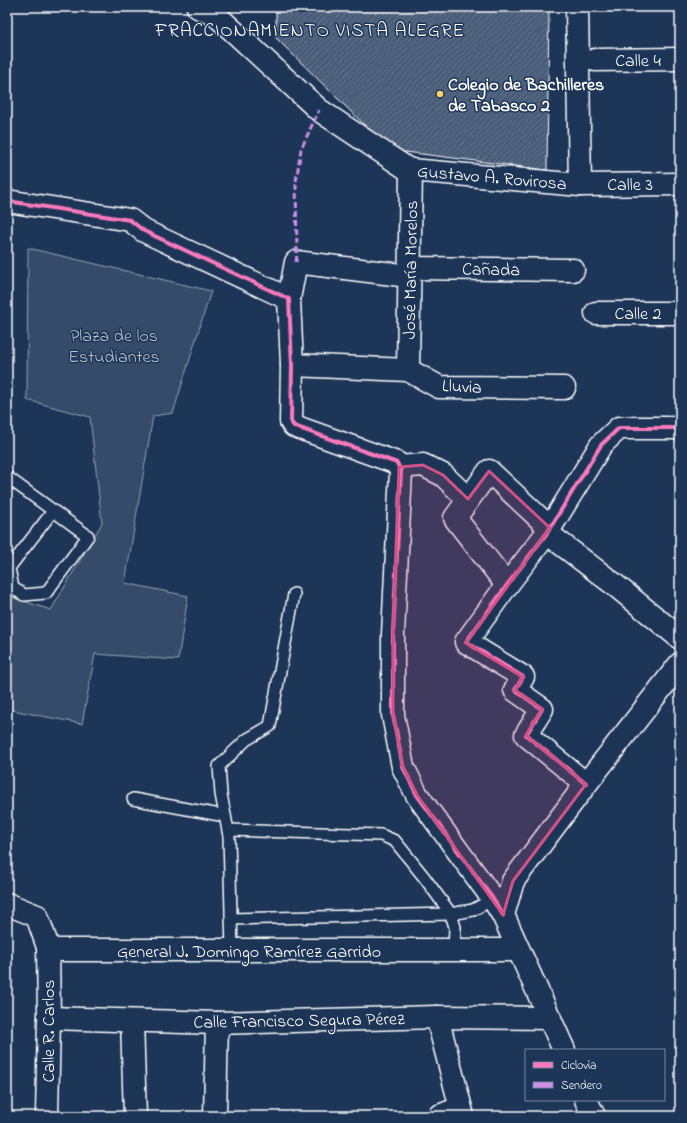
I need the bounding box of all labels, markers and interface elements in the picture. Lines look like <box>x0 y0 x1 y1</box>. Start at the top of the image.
district label: FRACCIONAMIENTO VISTA ALEGRE <box>154 18 465 45</box>
street label: Calle 4 <box>615 49 661 75</box>
place label: Colegio de Bachilleres de Tabasco 2 <box>448 73 604 120</box>
marker: Colegio de Bachilleres de Tabasco 2 <box>435 89 445 99</box>
street label: Gustavo A. Rovirosa <box>416 160 568 198</box>
street label: Calle 3 <box>607 173 653 199</box>
street label: José María Morelos <box>398 200 426 340</box>
street label: Cañada <box>462 257 520 285</box>
street label: Calle 2 <box>614 302 662 328</box>
park label: Plaza de los Estudiantes <box>68 324 160 371</box>
street label: Lluvia <box>441 374 482 402</box>
street label: General J. Domingo Ramírez Garrido <box>117 940 381 967</box>
street label: Calle R. Carlos <box>37 979 63 1083</box>
street label: Calle Francisco Segura Pérez <box>193 1007 405 1038</box>
legend <box>525 1049 665 1101</box>
text: Ciclovía <box>561 1057 597 1075</box>
text: Sendero <box>561 1077 602 1095</box>

